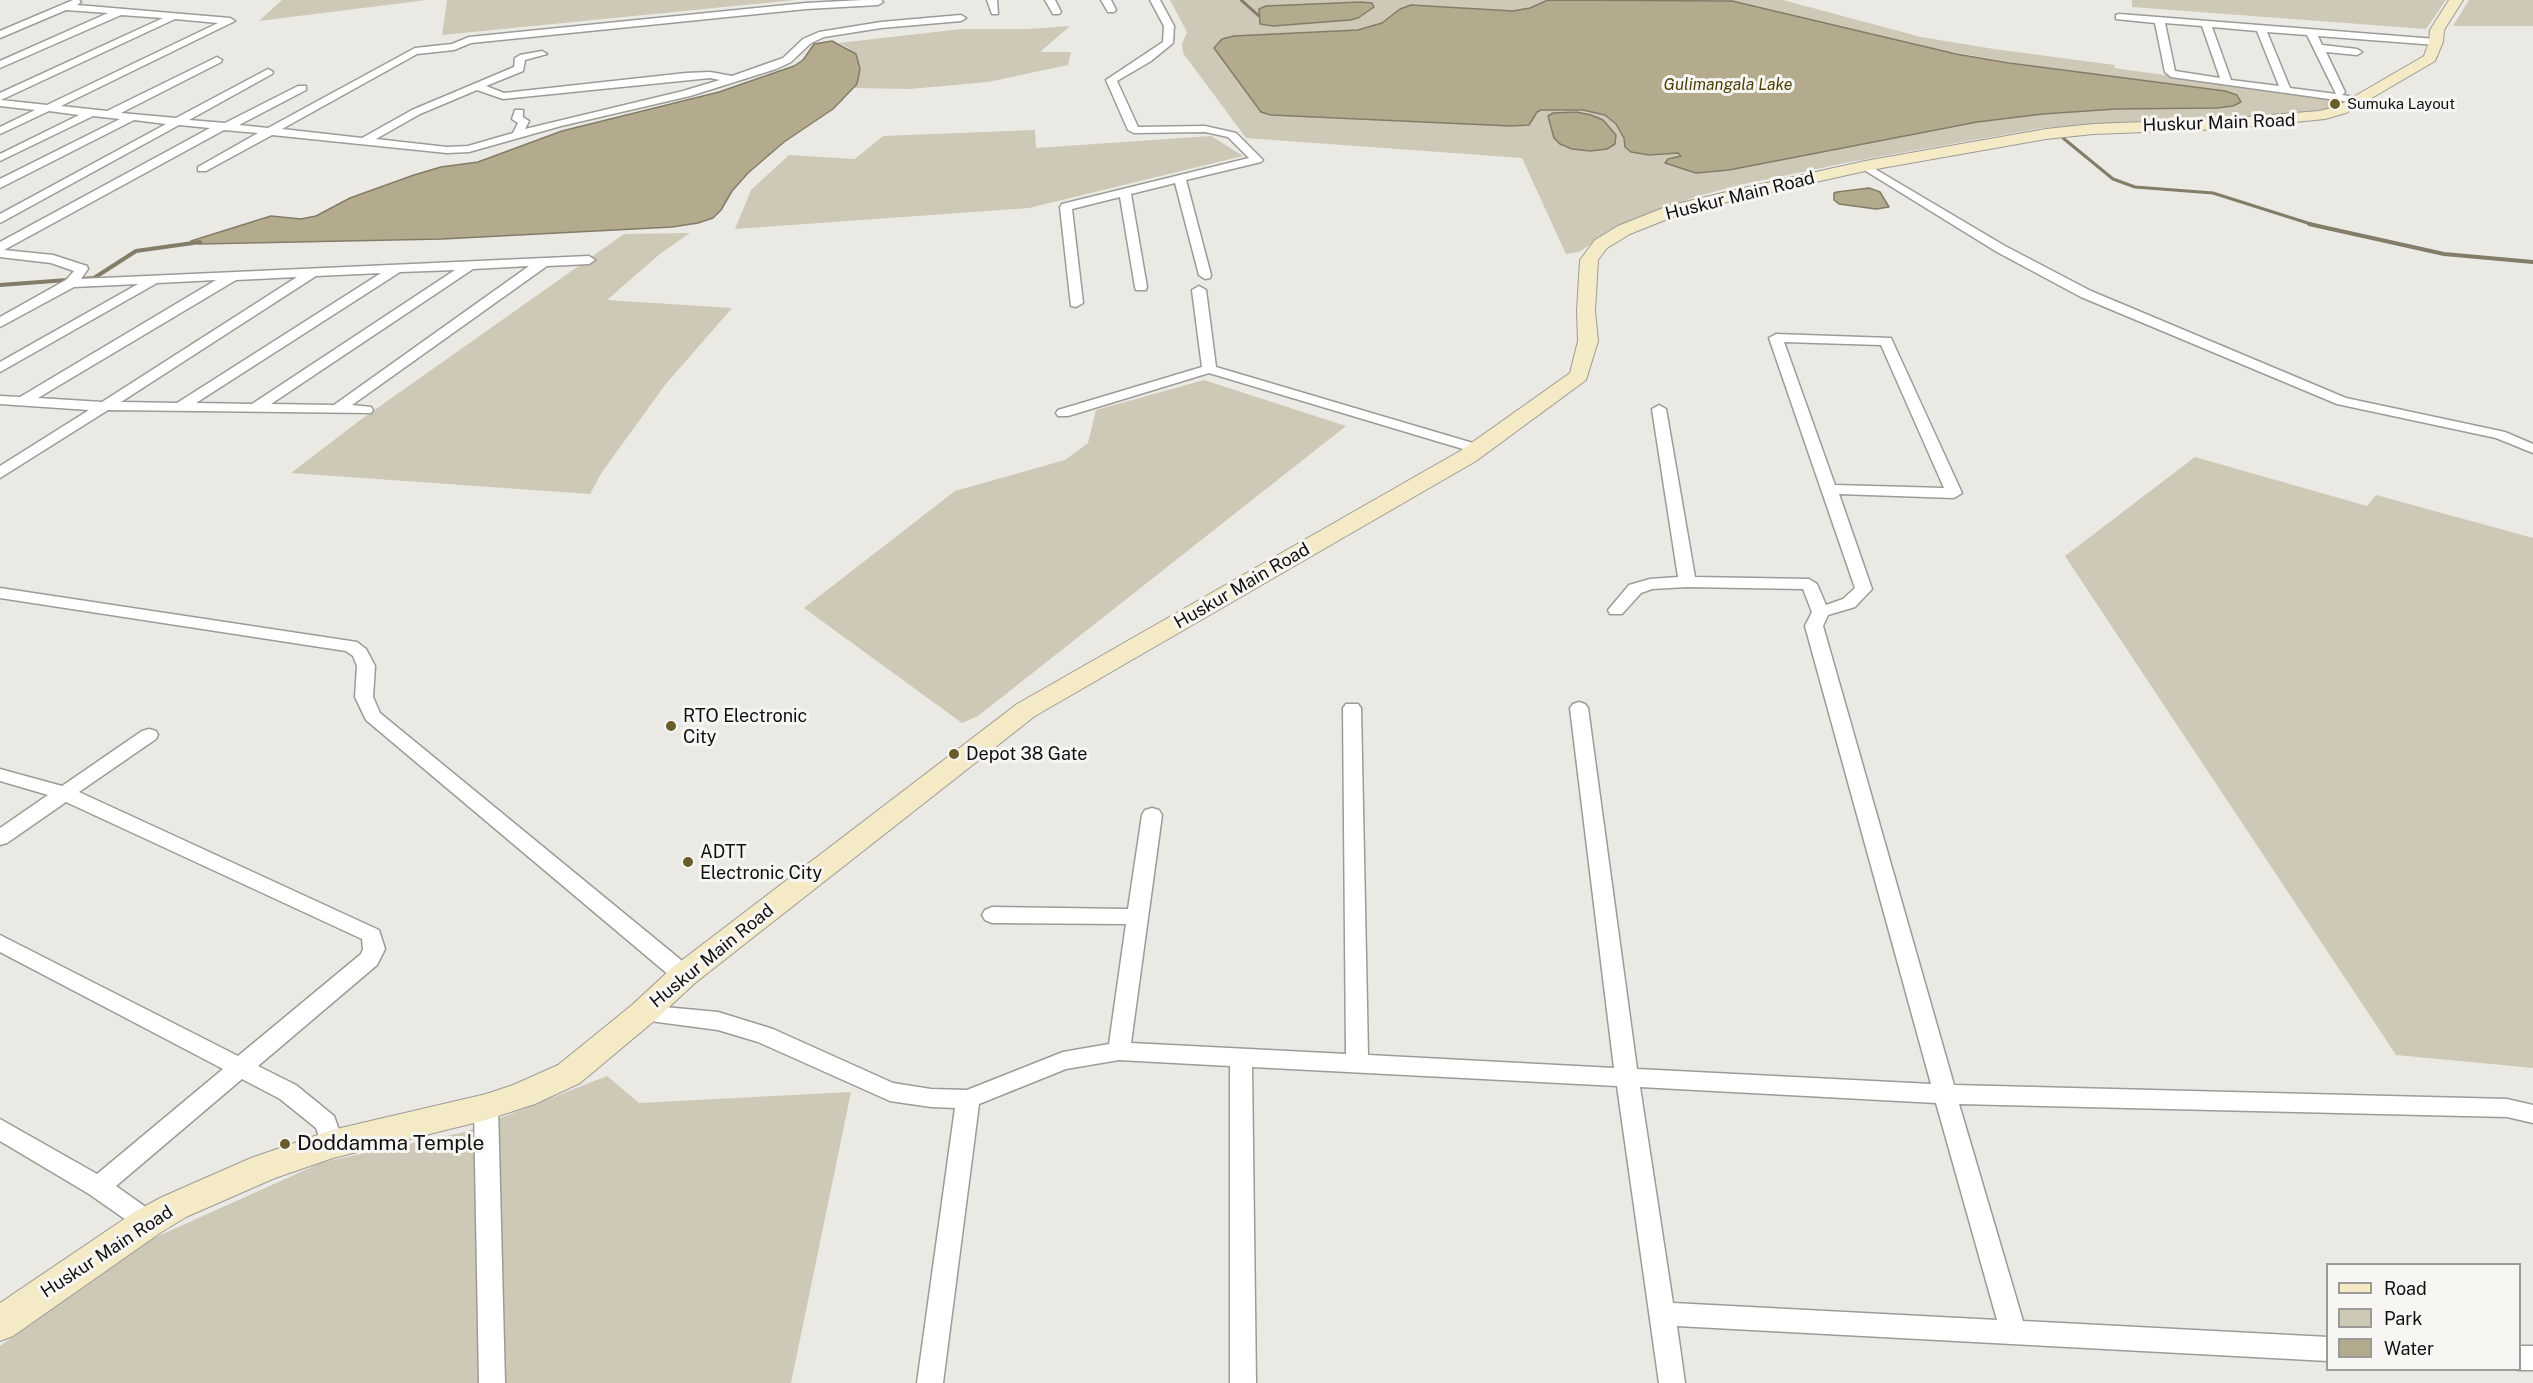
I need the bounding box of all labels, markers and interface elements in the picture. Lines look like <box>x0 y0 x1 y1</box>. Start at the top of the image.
water label: Gulimangala Lake <box>1664 75 1792 95</box>
place label: Sumuka Layout <box>2347 95 2455 113</box>
marker: Sumuka Layout <box>2328 97 2342 111</box>
street label: Huskur Main Road <box>2142 110 2296 136</box>
street label: Huskur Main Road <box>1663 167 1817 225</box>
street label: Huskur Main Road <box>1170 538 1314 634</box>
place label: RTO Electronic City <box>683 705 807 748</box>
marker: RTO Electronic City <box>664 719 678 733</box>
place label: Depot 38 Gate <box>966 743 1088 765</box>
marker: Depot 38 Gate <box>947 747 961 761</box>
place label: ADTT Electronic City <box>700 841 822 884</box>
marker: ADTT Electronic City <box>681 855 695 869</box>
street label: Huskur Main Road <box>646 899 778 1013</box>
place label: Doddamma Temple <box>297 1131 484 1157</box>
marker: Doddamma Temple <box>278 1137 292 1151</box>
street label: Huskur Main Road <box>37 1201 177 1303</box>
legend <box>2326 1263 2521 1371</box>
text: Road <box>2384 1278 2427 1299</box>
text: Park <box>2384 1308 2422 1329</box>
text: Water <box>2384 1338 2434 1359</box>

